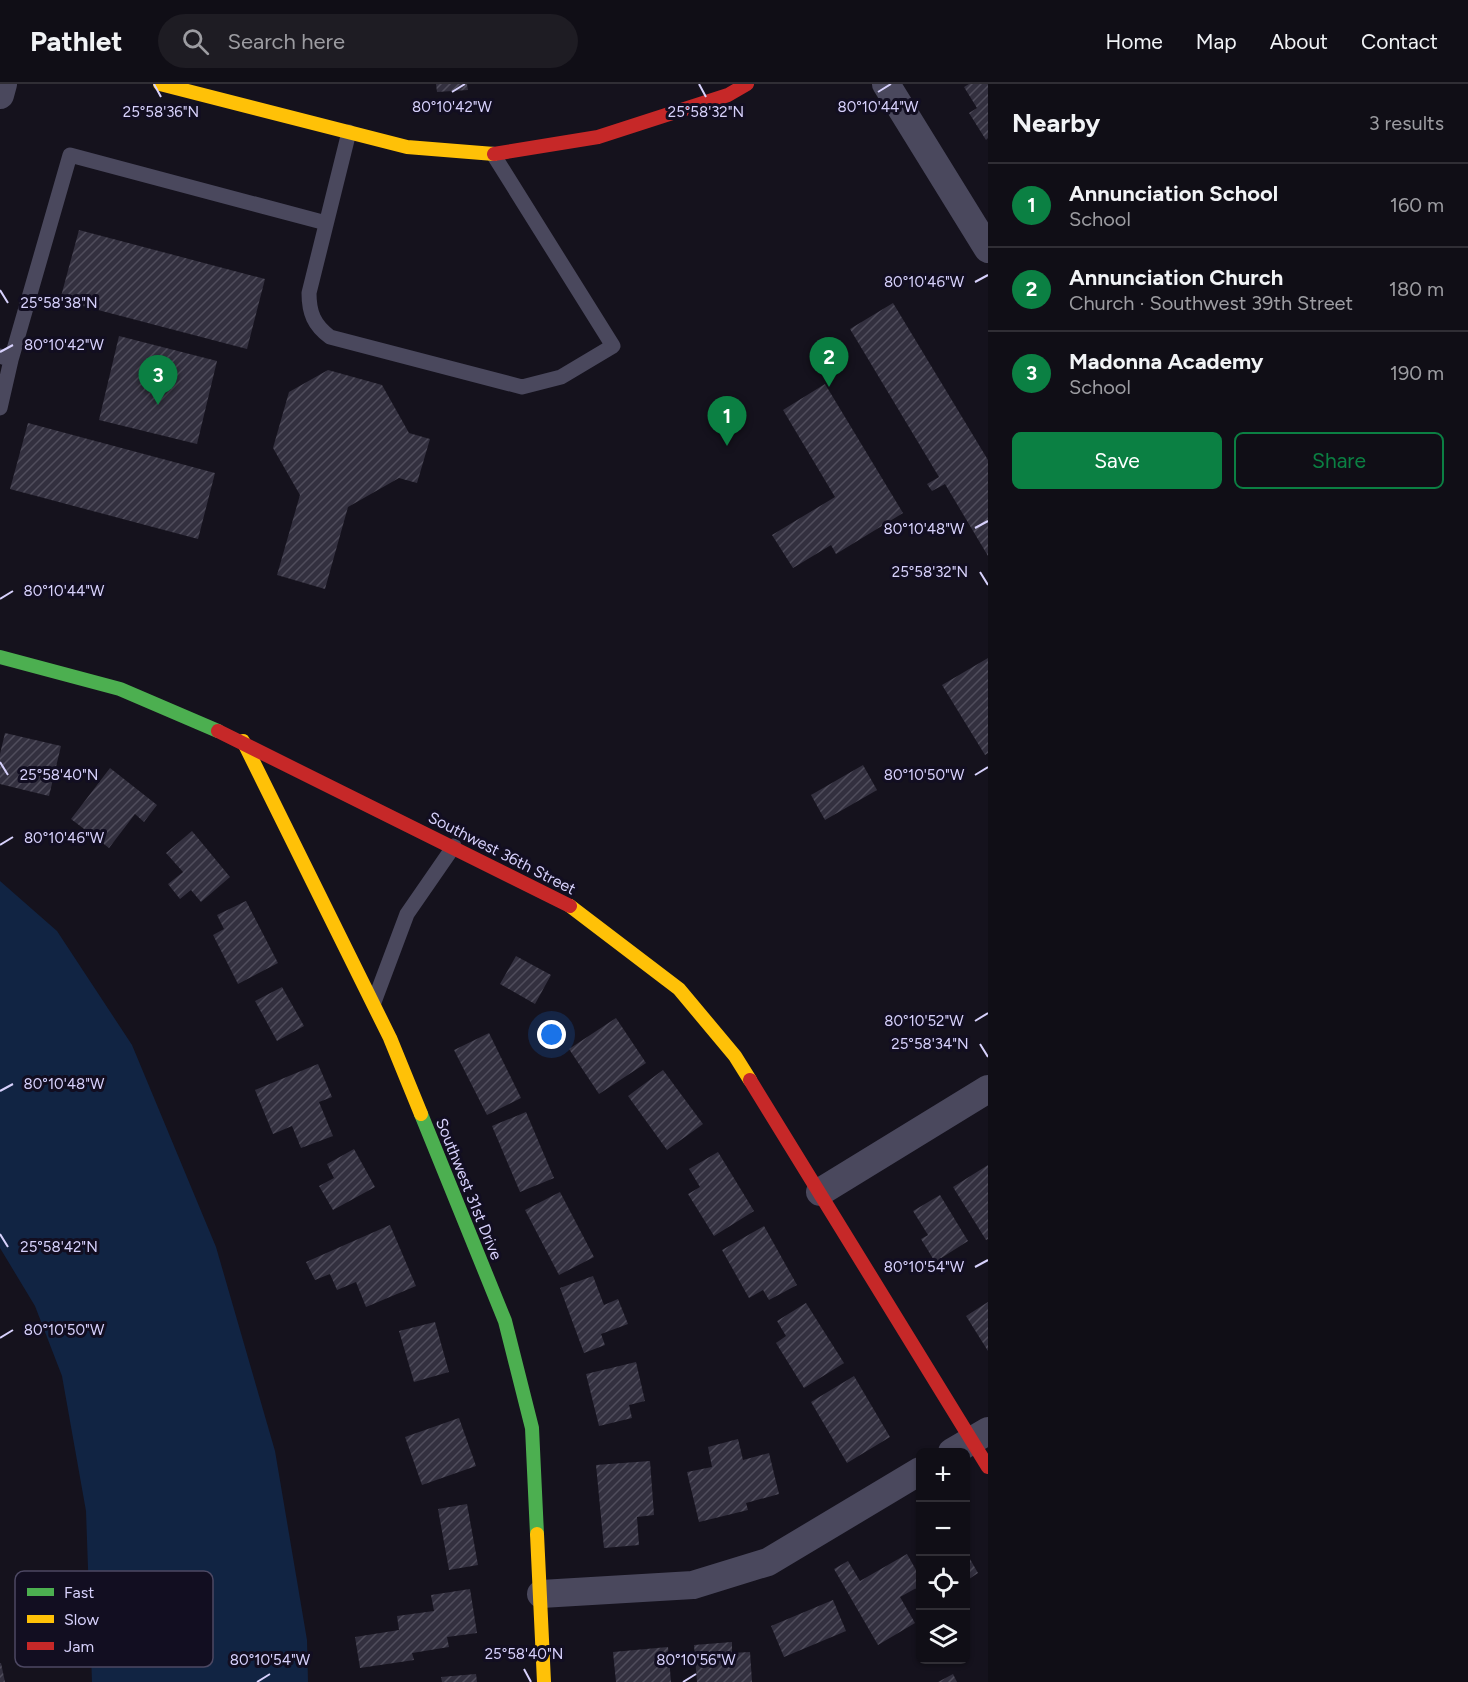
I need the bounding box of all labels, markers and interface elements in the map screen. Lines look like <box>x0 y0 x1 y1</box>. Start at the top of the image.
search box <box>158 14 578 68</box>
text: Pathlet <box>30 24 122 58</box>
icon: search <box>179 25 212 58</box>
text: Search here <box>227 28 345 55</box>
text: Home <box>1106 29 1163 54</box>
text: Map <box>1196 29 1237 54</box>
text: About <box>1270 29 1328 54</box>
text: Contact <box>1361 29 1438 54</box>
text: 80°10'42"W <box>412 98 493 116</box>
text: 80°10'44"W <box>837 98 919 116</box>
text: 25°58'36"N <box>123 103 199 121</box>
text: 25°58'32"N <box>668 103 744 121</box>
text: Nearby <box>1012 107 1100 139</box>
text: 3 results <box>1369 111 1444 135</box>
text: Annunciation School <box>1069 180 1278 207</box>
text: 1 <box>1027 193 1036 217</box>
text: 160 m <box>1390 193 1444 217</box>
text: School <box>1069 207 1131 231</box>
text: Annunciation Church <box>1069 264 1283 291</box>
text: 80°10'46"W <box>884 273 965 291</box>
text: 2 <box>1026 277 1037 301</box>
text: 180 m <box>1389 277 1444 301</box>
text: Church · Southwest 39th Street <box>1069 291 1353 315</box>
text: 25°58'38"N <box>20 294 98 312</box>
text: 80°10'42"W <box>24 336 105 354</box>
pin: 2 <box>810 338 848 387</box>
text: Madonna Academy <box>1069 348 1263 375</box>
pin: 3 <box>138 356 178 405</box>
text: 3 <box>1026 361 1037 385</box>
text: 190 m <box>1390 361 1444 385</box>
text: School <box>1069 375 1131 399</box>
pin: 1 <box>708 396 746 446</box>
button: Save <box>1012 432 1222 489</box>
button: Share <box>1234 432 1444 489</box>
text: 80°10'48"W <box>884 520 965 538</box>
text: 25°58'32"N <box>892 563 968 581</box>
text: 80°10'44"W <box>23 582 105 600</box>
text: 25°58'40"N <box>20 766 98 784</box>
text: 80°10'50"W <box>884 766 965 784</box>
street label: Southwest 36th Street <box>425 808 579 898</box>
text: 80°10'46"W <box>24 829 105 847</box>
text: 80°10'52"W <box>884 1012 964 1030</box>
your location <box>537 1020 566 1049</box>
text: 25°58'34"N <box>891 1035 969 1053</box>
text: 80°10'48"W <box>24 1075 105 1093</box>
street label: Southwest 31st Drive <box>432 1115 506 1263</box>
text: 25°58'42"N <box>20 1238 98 1256</box>
text: 80°10'54"W <box>884 1258 965 1276</box>
text: 80°10'50"W <box>24 1321 105 1339</box>
map controls <box>916 1448 970 1664</box>
button: + <box>916 1448 970 1502</box>
button: − <box>916 1502 970 1556</box>
button: locate <box>916 1556 970 1610</box>
legend <box>15 1571 213 1667</box>
text: Fast <box>64 1583 94 1602</box>
text: Slow <box>64 1610 99 1629</box>
button: layers <box>916 1610 970 1664</box>
text: Jam <box>64 1637 94 1656</box>
text: 25°58'40"N <box>485 1645 563 1663</box>
text: 80°10'54"W <box>230 1651 311 1669</box>
text: 80°10'56"W <box>656 1651 736 1669</box>

